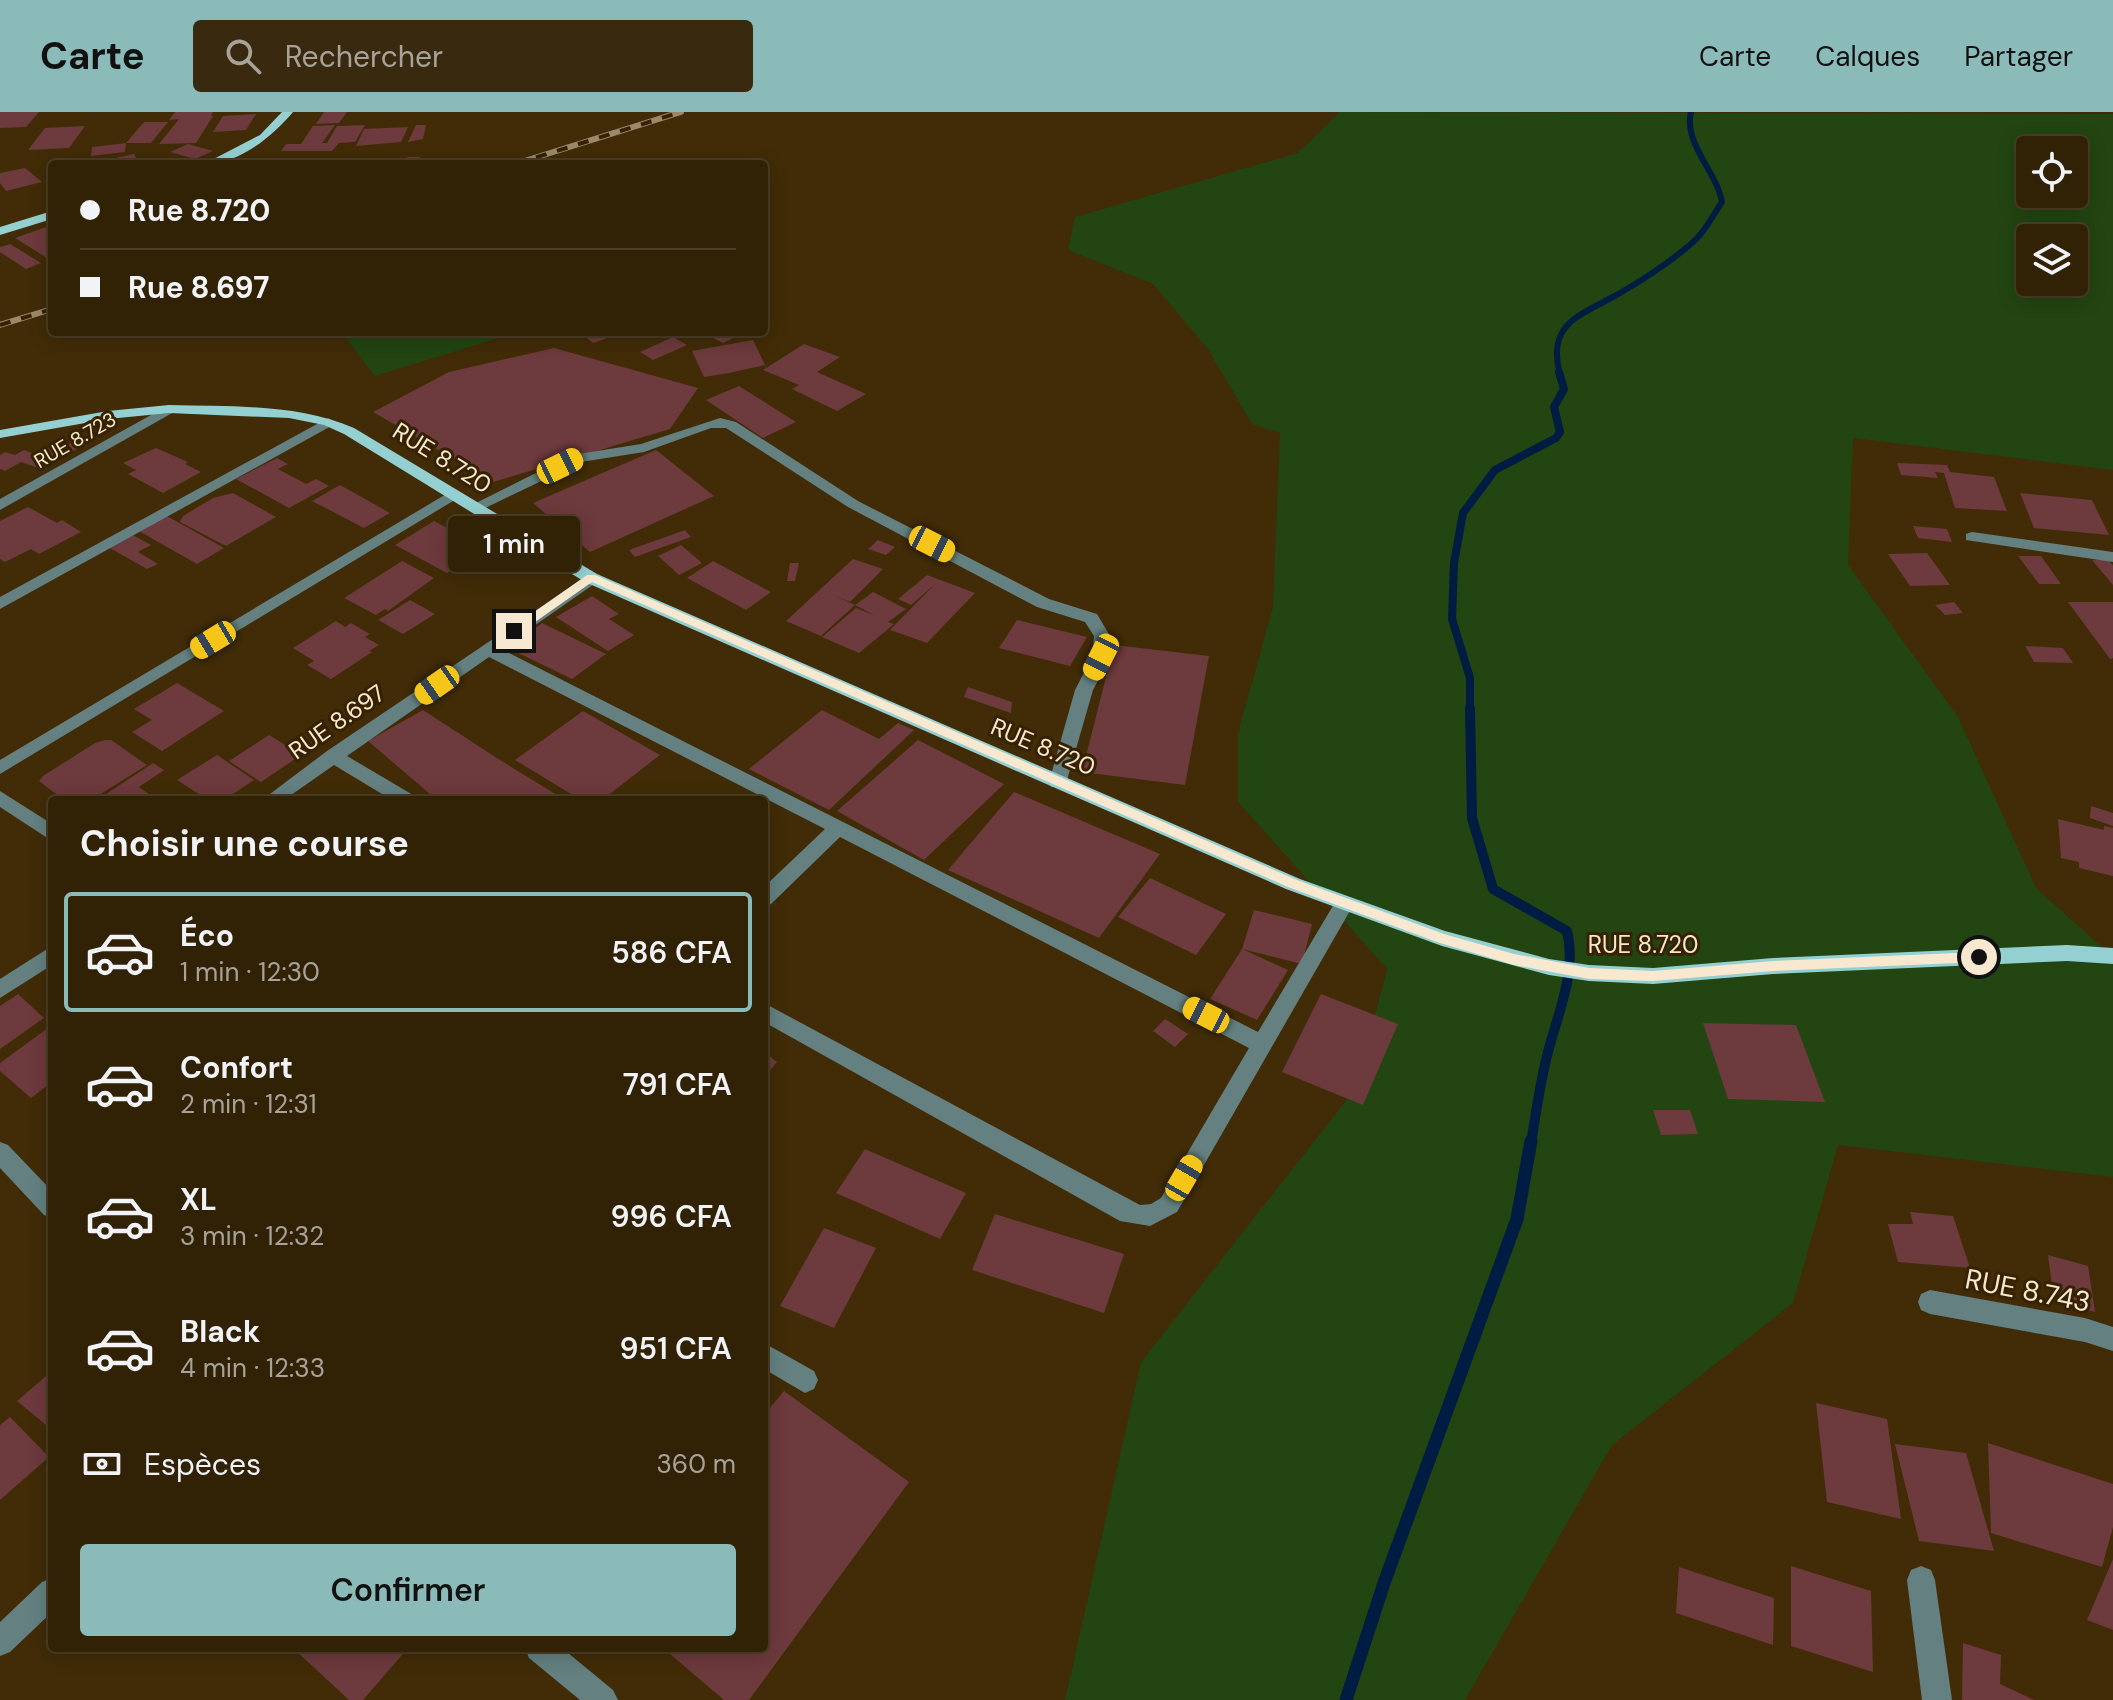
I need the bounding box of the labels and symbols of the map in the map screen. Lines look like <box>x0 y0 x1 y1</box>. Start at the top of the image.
street label: RUE 8.723 <box>29 406 121 474</box>
street label: RUE 8.720 <box>387 415 497 500</box>
car <box>533 445 587 487</box>
callout: 1 min <box>448 515 580 571</box>
car <box>905 522 959 566</box>
route end <box>496 613 532 649</box>
car <box>186 617 240 663</box>
car <box>1079 630 1123 684</box>
car <box>410 661 464 709</box>
street label: RUE 8.697 <box>283 677 391 766</box>
street label: RUE 8.720 <box>986 711 1100 782</box>
street label: RUE 8.720 <box>1588 929 1698 960</box>
route start <box>1961 939 1997 975</box>
car <box>1179 993 1233 1037</box>
car <box>1162 1151 1206 1205</box>
street label: RUE 8.743 <box>1962 1260 2094 1321</box>

